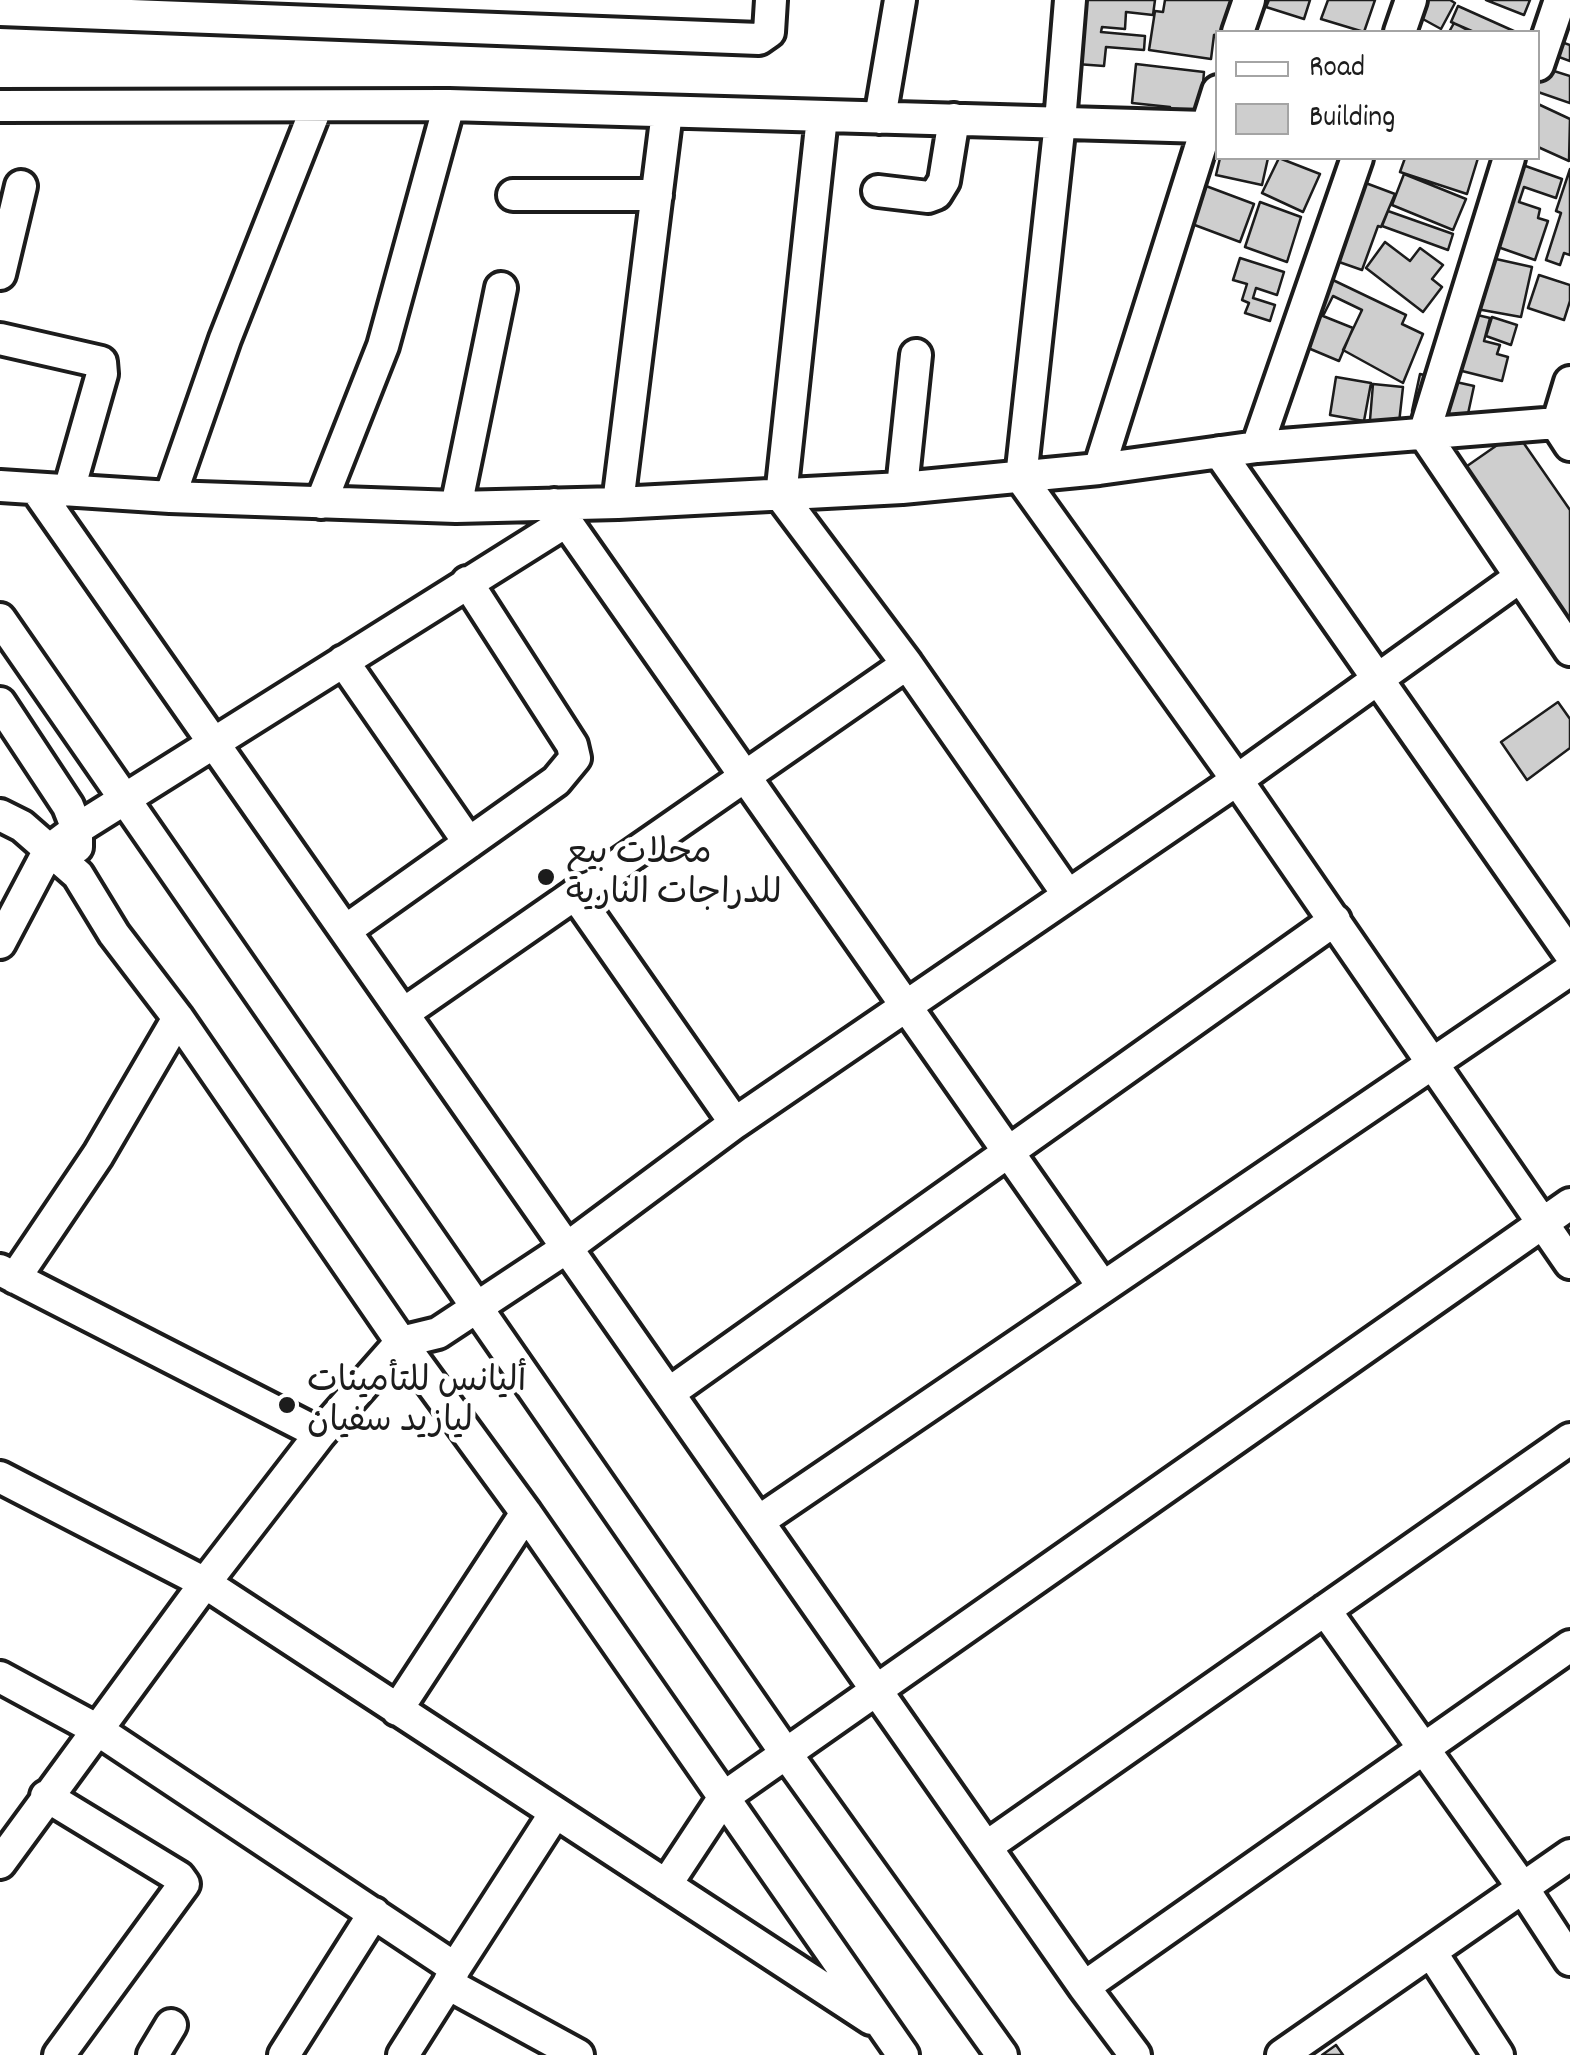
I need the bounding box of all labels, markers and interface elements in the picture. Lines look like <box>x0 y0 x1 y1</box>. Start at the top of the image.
legend <box>1215 30 1540 160</box>
text: Road <box>1309 48 1365 91</box>
text: Building <box>1309 98 1395 141</box>
place label: محلات بيع للدراجات النارية <box>566 836 782 918</box>
marker: محلات بيع للدراجات النارية <box>535 866 557 888</box>
place label: أليانس للتأمينات ليازيد سفيان <box>307 1364 526 1446</box>
marker: أليانس للتأمينات ليازيد سفيان <box>276 1394 298 1416</box>

